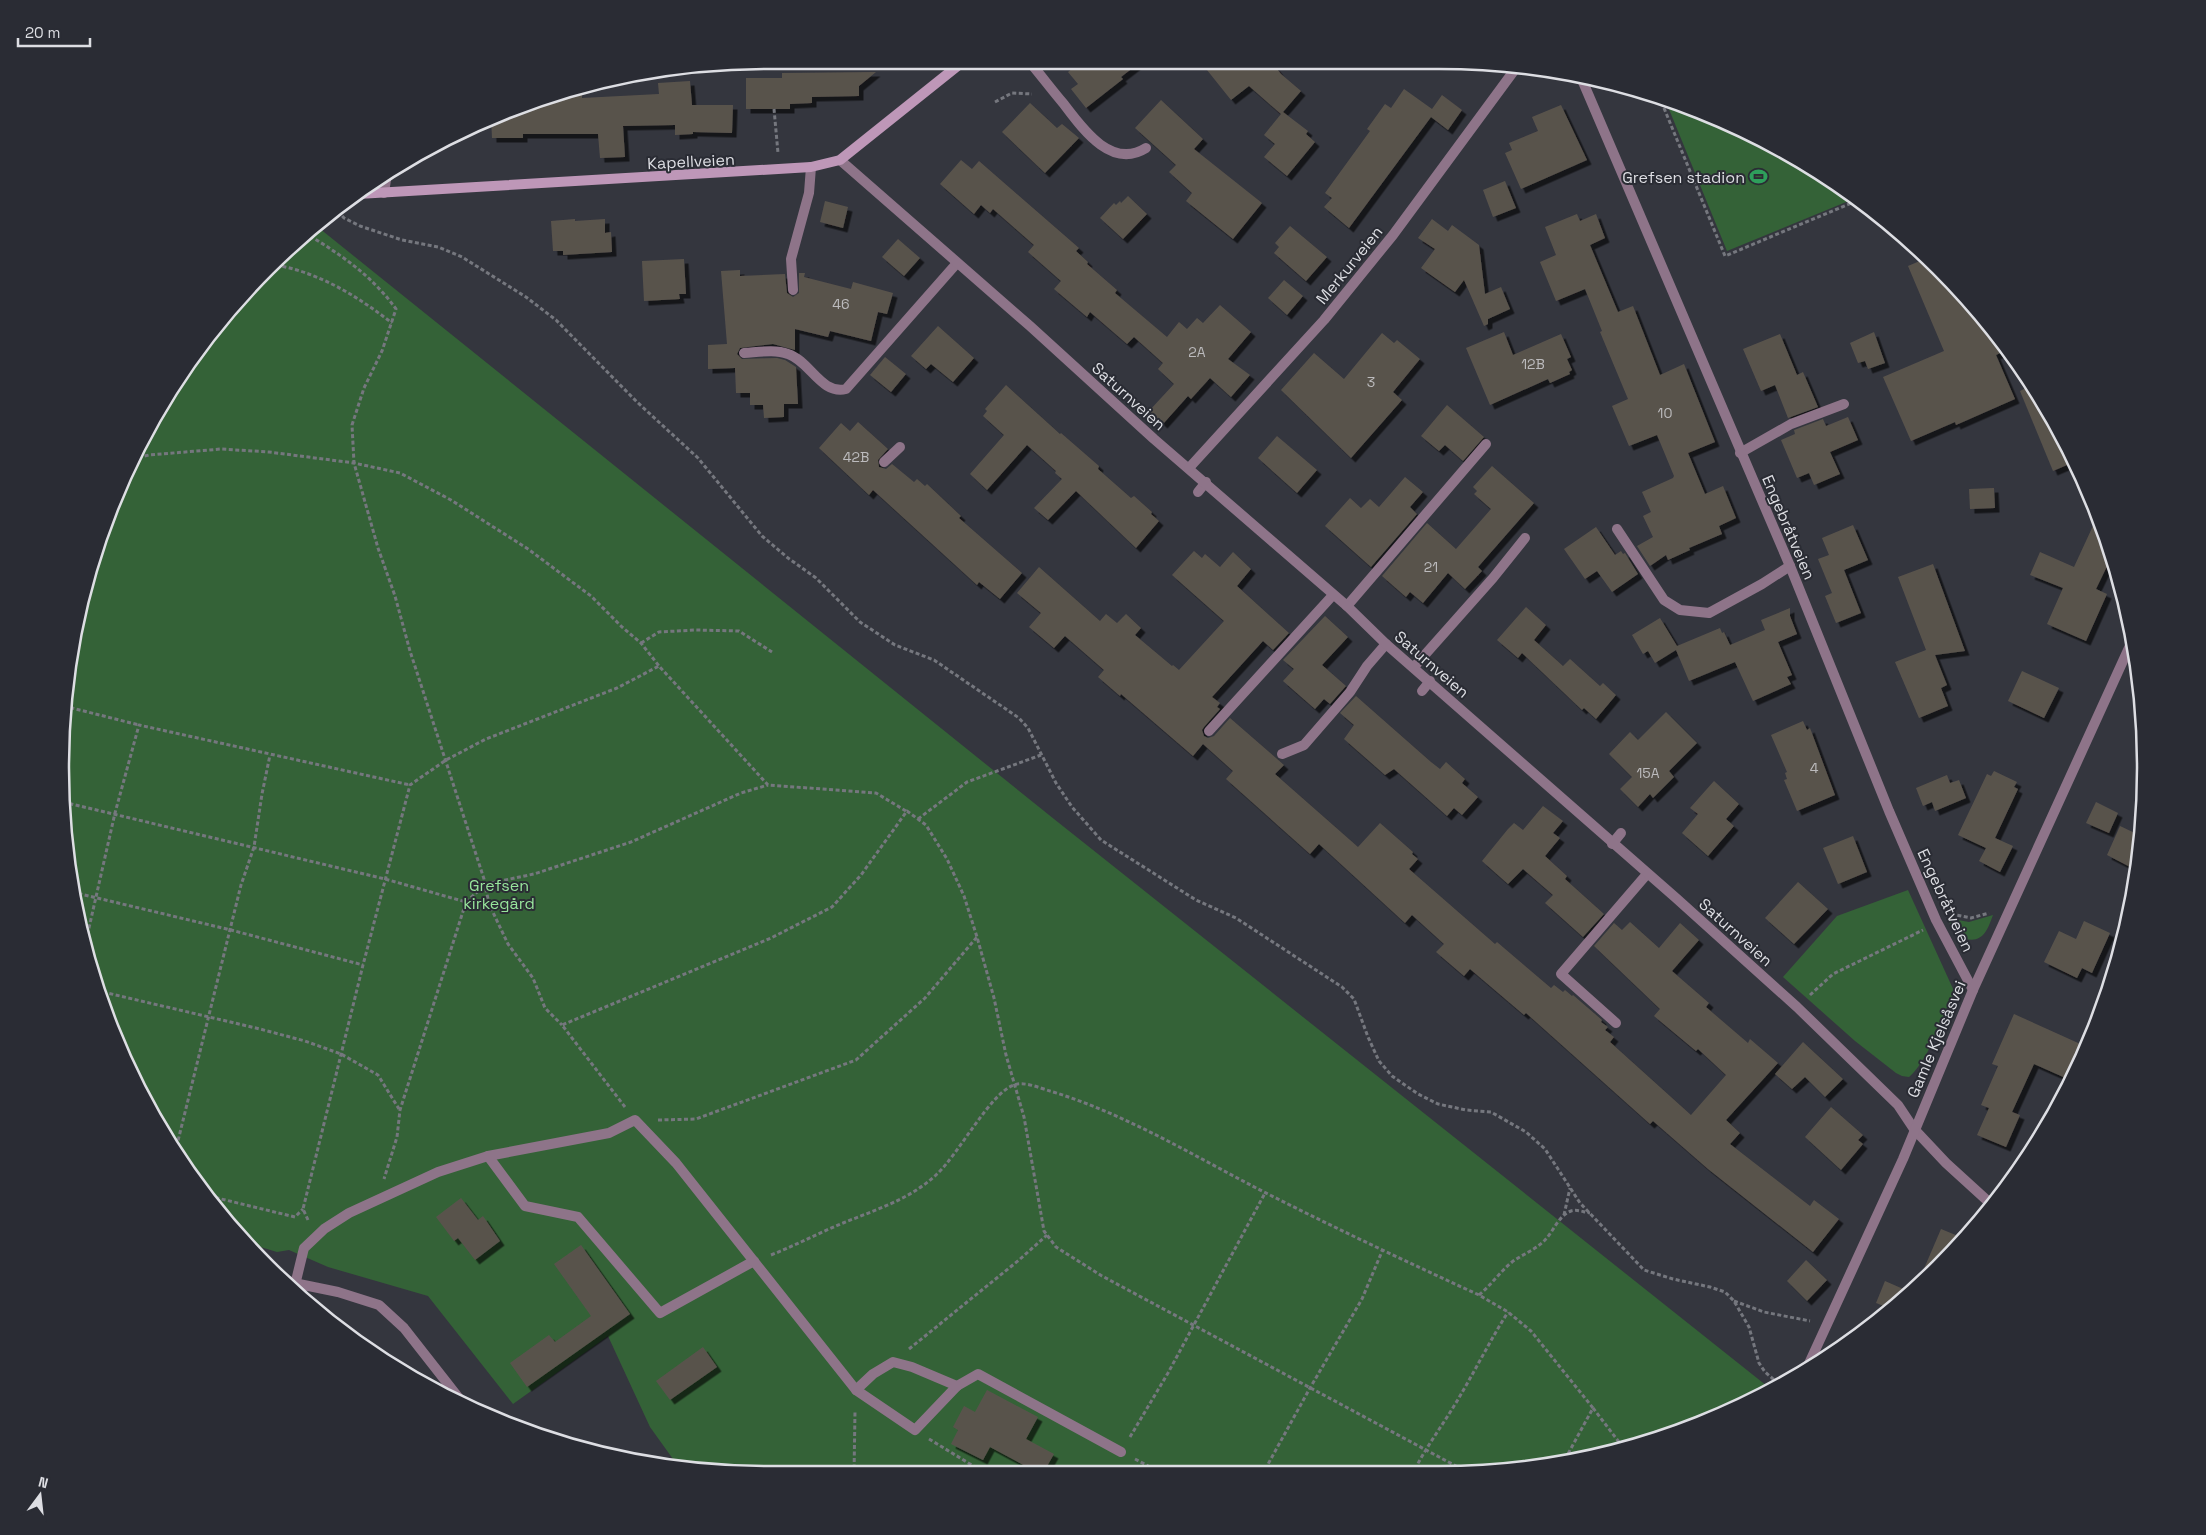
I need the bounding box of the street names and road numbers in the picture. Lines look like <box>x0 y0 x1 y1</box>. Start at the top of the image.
street label: Kapellveien <box>647 149 735 174</box>
street label: Merkurveien <box>1311 222 1387 309</box>
street label: Saturnveien <box>1087 358 1170 435</box>
street label: Engebråtveien <box>1757 472 1820 583</box>
street label: Saturnveien <box>1390 626 1473 703</box>
street label: Engebråtveien <box>1912 845 1979 955</box>
street label: Saturnveien <box>1694 894 1777 971</box>
street label: Gamle Kjelsåsvei <box>1902 977 1971 1101</box>

